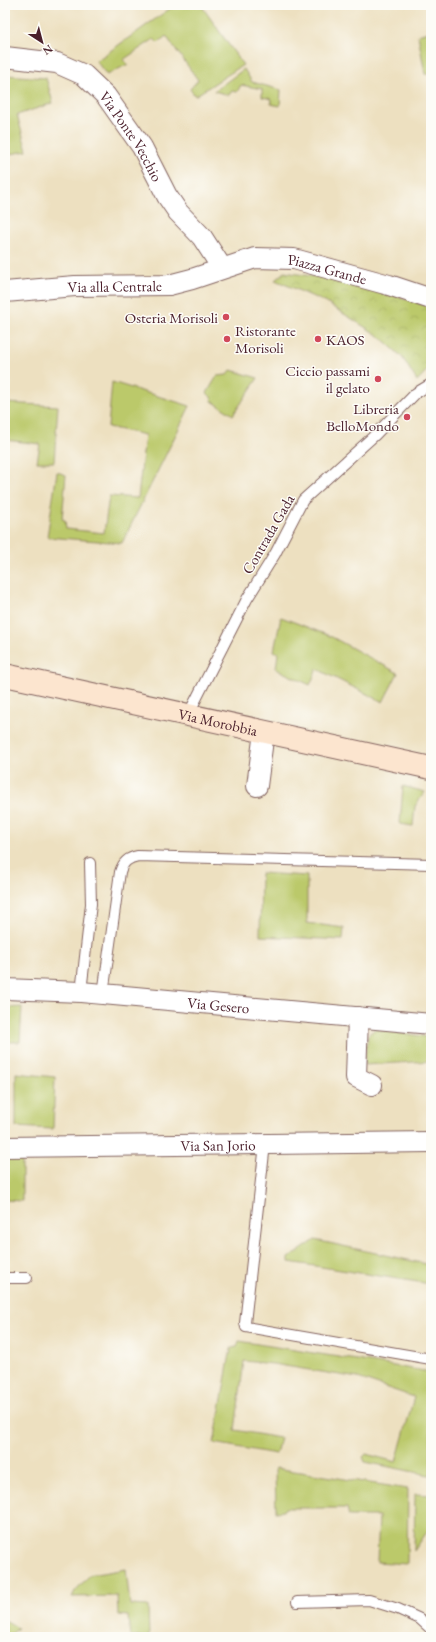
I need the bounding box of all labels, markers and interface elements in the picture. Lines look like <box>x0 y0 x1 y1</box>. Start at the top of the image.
north arrow <box>22 22 62 62</box>
text: N <box>40 42 56 58</box>
street label: Via Ponte Vecchio <box>96 87 167 185</box>
street label: Piazza Grande <box>288 249 369 288</box>
street label: Via alla Centrale <box>67 276 162 296</box>
place label: Osteria Morisoli <box>125 308 218 327</box>
marker: Osteria Morisoli <box>221 312 231 322</box>
place label: Ristorante Morisoli <box>235 321 296 357</box>
place label: KAOS <box>326 330 365 349</box>
marker: Ristorante Morisoli <box>222 334 232 344</box>
marker: KAOS <box>313 334 323 344</box>
place label: Ciccio passami il gelato <box>285 361 370 397</box>
marker: Ciccio passami il gelato <box>373 374 383 384</box>
place label: Libreria BelloMondo <box>326 399 399 435</box>
marker: Libreria BelloMondo <box>402 412 412 422</box>
street label: Contrada Gada <box>238 491 298 577</box>
street label: Via Morobbia <box>177 704 259 739</box>
street label: Via Gesero <box>186 992 250 1017</box>
street label: Via San Jorio <box>180 1135 256 1154</box>

